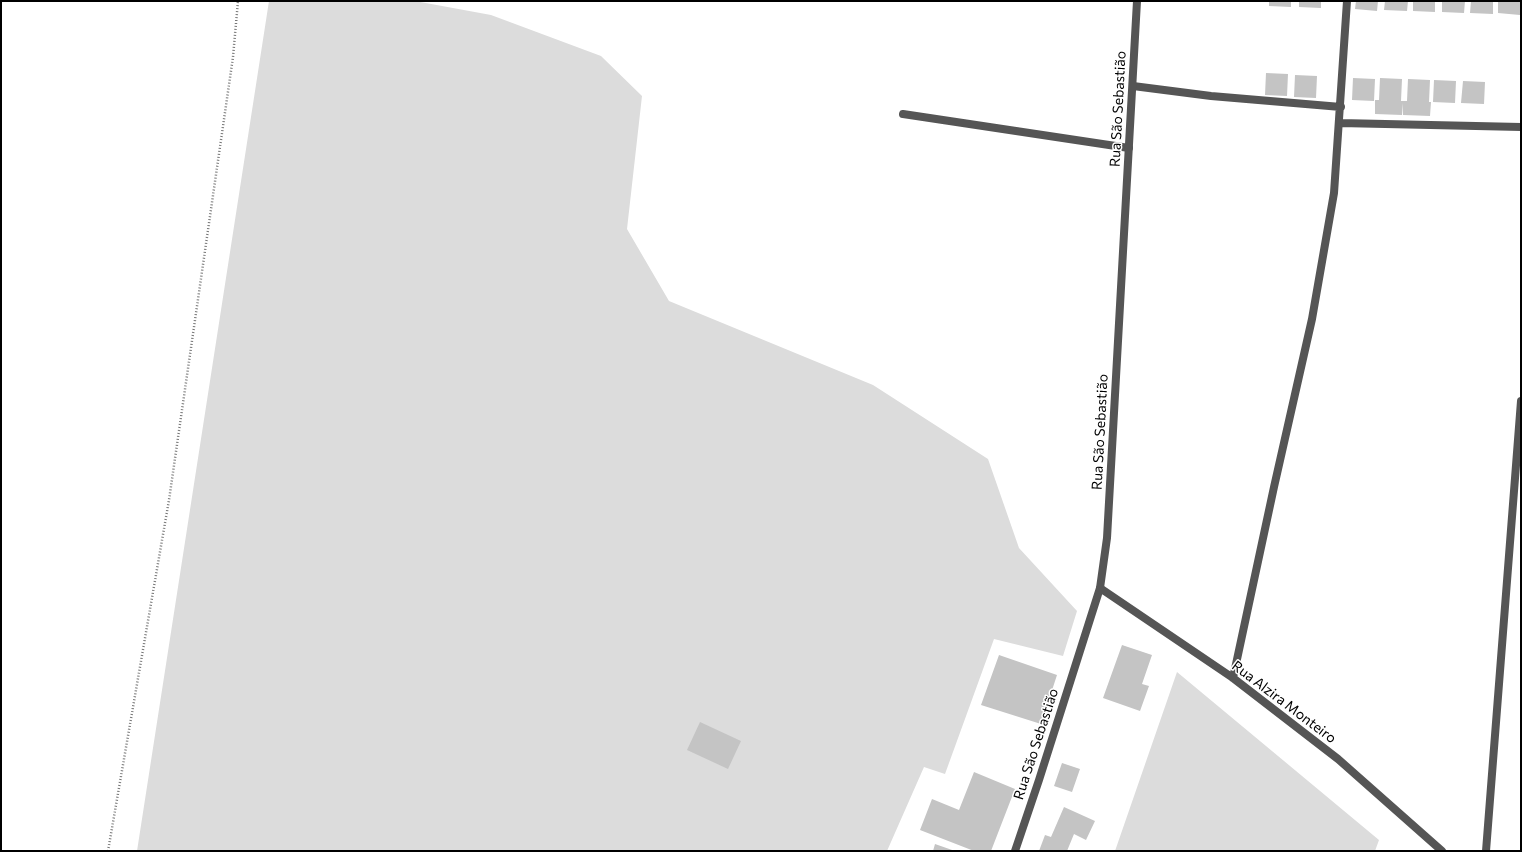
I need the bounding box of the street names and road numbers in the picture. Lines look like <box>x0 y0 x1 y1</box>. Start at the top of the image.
street label: Rua São Sebastião <box>1107 51 1129 167</box>
street label: Rua São Sebastião <box>1089 374 1111 490</box>
street label: Rua Alzira Monteiro <box>1228 657 1340 747</box>
street label: Rua São Sebastião <box>1010 686 1062 802</box>

